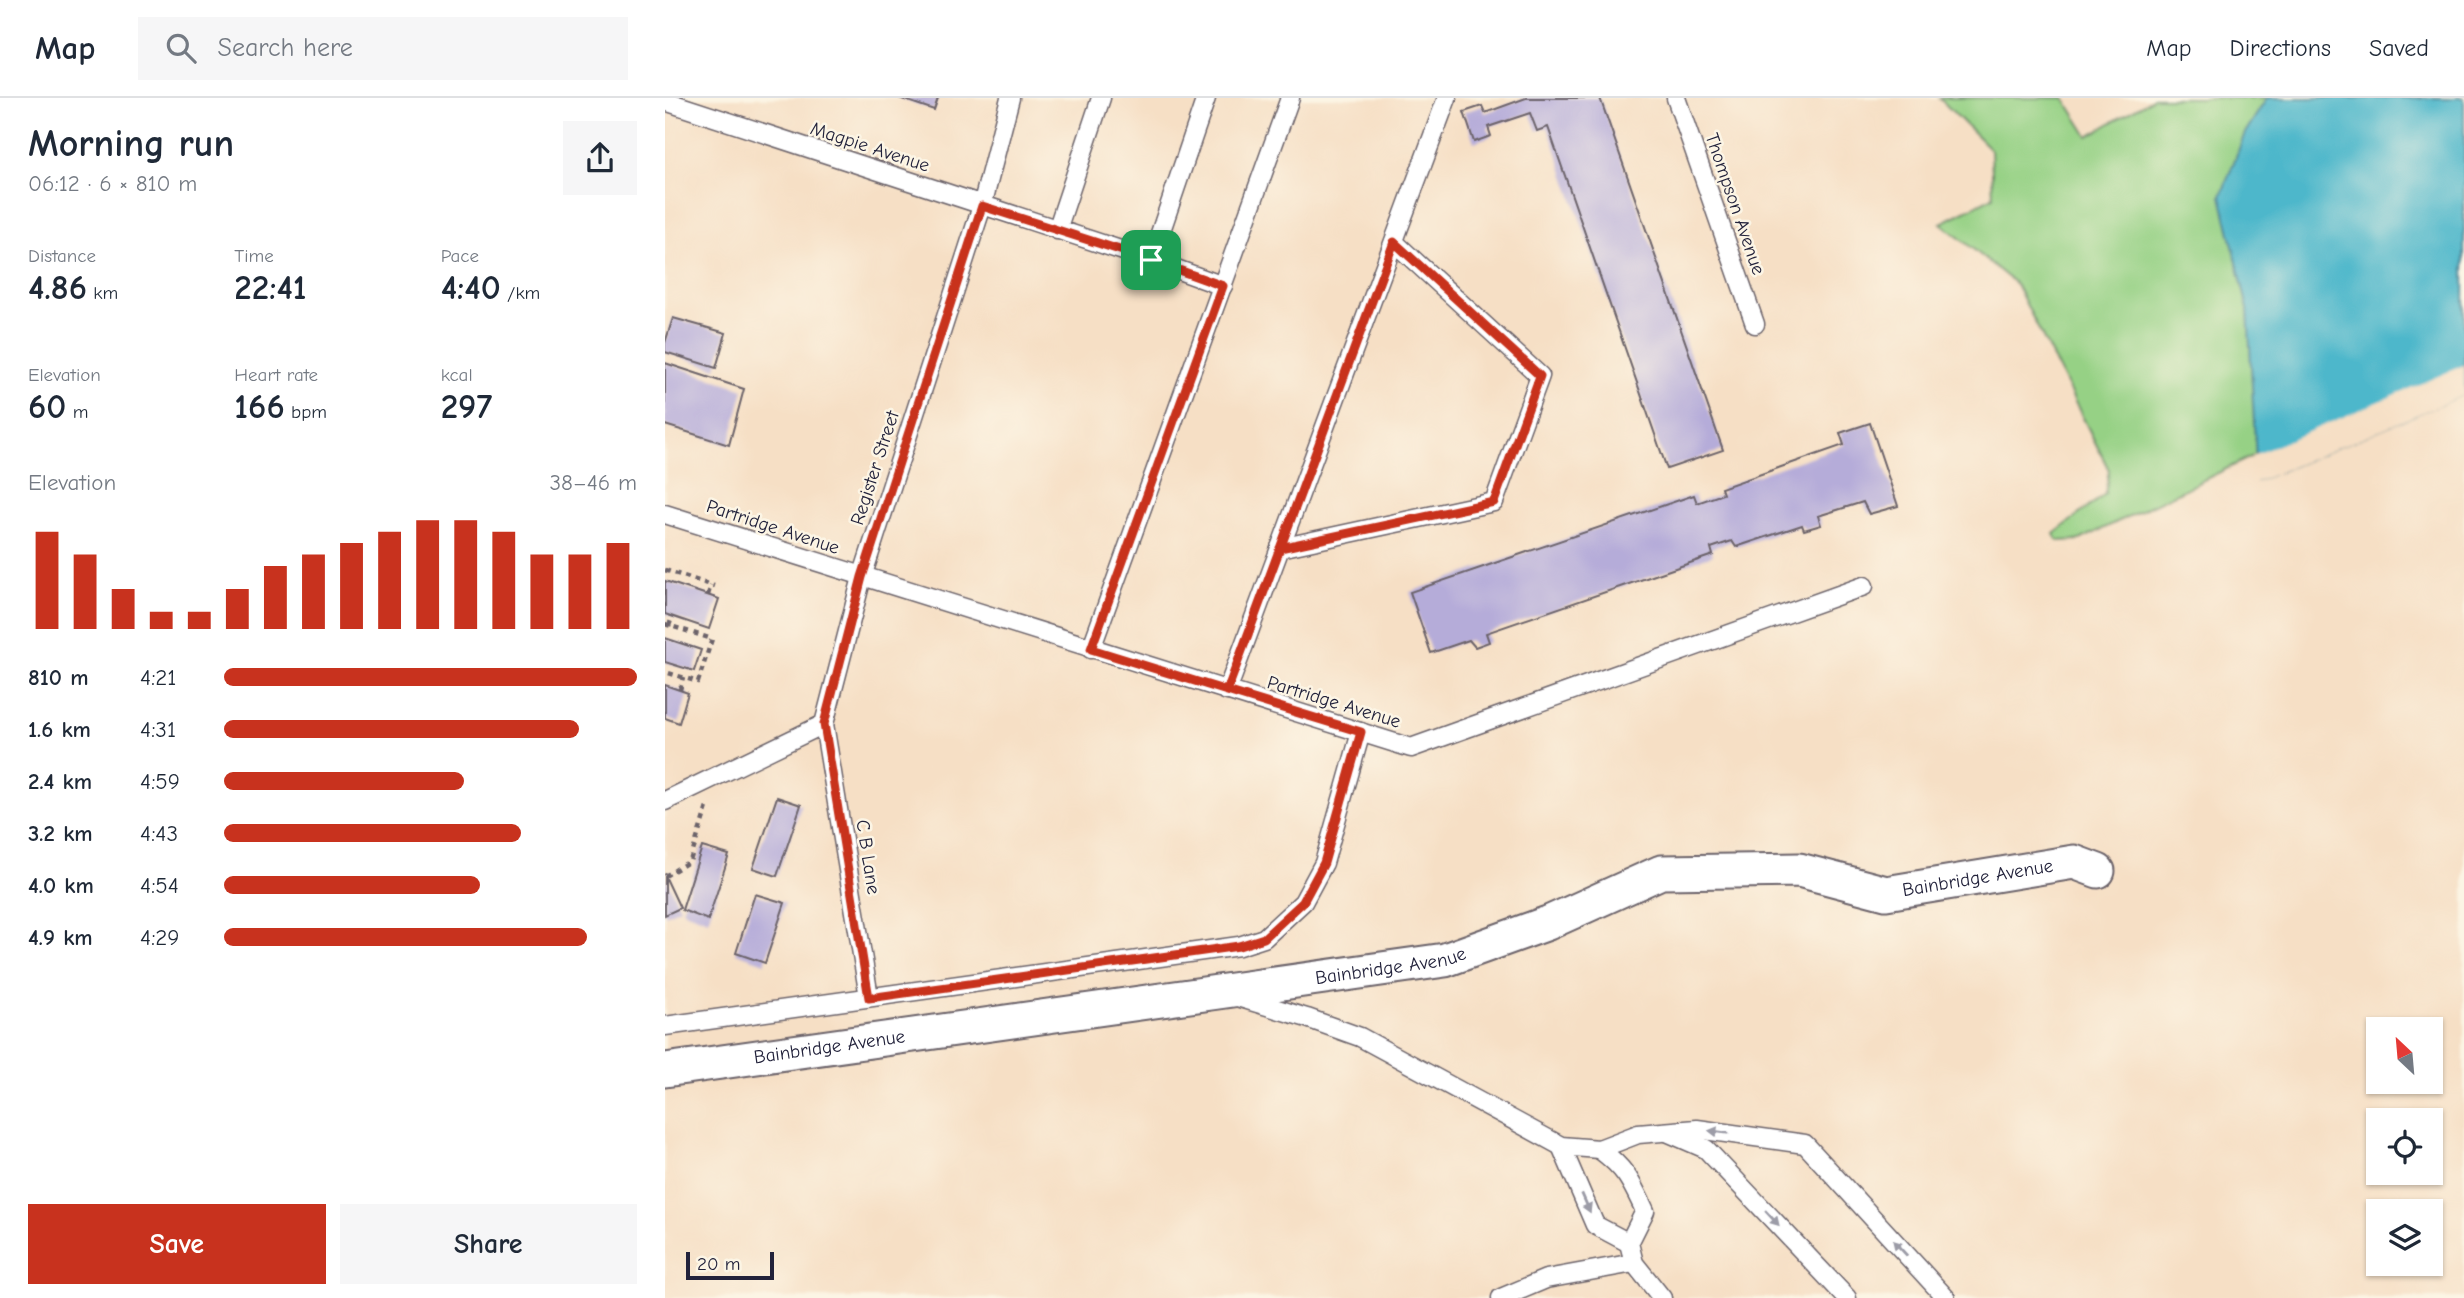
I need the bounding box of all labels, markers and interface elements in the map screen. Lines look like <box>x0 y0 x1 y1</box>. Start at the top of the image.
search box <box>138 17 628 80</box>
text: Map <box>35 29 96 67</box>
icon: search <box>162 29 200 67</box>
text: Search here <box>218 33 353 63</box>
text: Map <box>2146 34 2192 62</box>
text: Directions <box>2230 34 2331 62</box>
text: Saved <box>2369 34 2429 62</box>
street label: Magpie Avenue <box>808 117 932 177</box>
button: share <box>563 121 637 195</box>
text: Morning run <box>28 122 234 166</box>
street label: Thompson Avenue <box>1700 130 1770 278</box>
text: 06:12 · 6 × 810 m <box>28 170 197 197</box>
pin <box>1121 230 1181 290</box>
icon: arrive <box>1132 241 1170 279</box>
text: Distance <box>28 245 96 267</box>
text: Time <box>234 245 274 267</box>
text: Pace <box>441 245 479 267</box>
text: 4.86 <box>28 267 87 308</box>
text: 22:41 <box>234 267 307 308</box>
text: 4:40 <box>441 267 501 308</box>
text: km <box>87 282 118 304</box>
text: /km <box>501 282 540 304</box>
text: Elevation <box>28 364 101 386</box>
text: Heart rate <box>234 364 318 386</box>
text: kcal <box>441 364 473 386</box>
text: 60 <box>28 386 66 427</box>
text: 166 <box>234 386 285 427</box>
text: 297 <box>441 386 492 427</box>
text: m <box>66 401 88 423</box>
text: bpm <box>285 401 327 423</box>
street label: Register Street <box>846 408 904 528</box>
text: Elevation <box>28 469 116 496</box>
text: 38–46 m <box>549 469 637 496</box>
street label: Partridge Avenue <box>704 495 842 559</box>
text: 810 m <box>28 664 88 691</box>
text: 4:21 <box>140 664 176 691</box>
street label: Partridge Avenue <box>1265 671 1403 733</box>
text: 1.6 km <box>28 716 91 743</box>
text: 4:31 <box>140 716 176 743</box>
text: 2.4 km <box>28 768 92 795</box>
text: 4:59 <box>140 768 180 795</box>
street label: C B Lane <box>851 818 885 896</box>
text: 3.2 km <box>28 820 93 847</box>
text: 4:43 <box>140 820 178 847</box>
street label: Bainbridge Avenue <box>1901 855 2055 901</box>
text: 4.0 km <box>28 872 94 899</box>
text: 4:54 <box>140 872 179 899</box>
text: 4.9 km <box>28 924 93 951</box>
text: 4:29 <box>140 924 180 951</box>
street label: Bainbridge Avenue <box>1314 942 1469 989</box>
north arrow <box>2366 1017 2443 1094</box>
map controls <box>2366 1017 2443 1276</box>
street label: Bainbridge Avenue <box>752 1025 906 1068</box>
button: locate <box>2366 1108 2443 1185</box>
one-way arrow <box>1708 1126 1730 1137</box>
one-way arrow <box>1580 1193 1592 1213</box>
button: layers <box>2366 1199 2443 1276</box>
button: Save <box>28 1204 326 1284</box>
button: Share <box>340 1204 637 1284</box>
one-way arrow <box>1763 1210 1780 1227</box>
one-way arrow <box>1892 1239 1908 1257</box>
scale bar <box>686 1249 773 1281</box>
text: 20 m <box>697 1253 741 1275</box>

